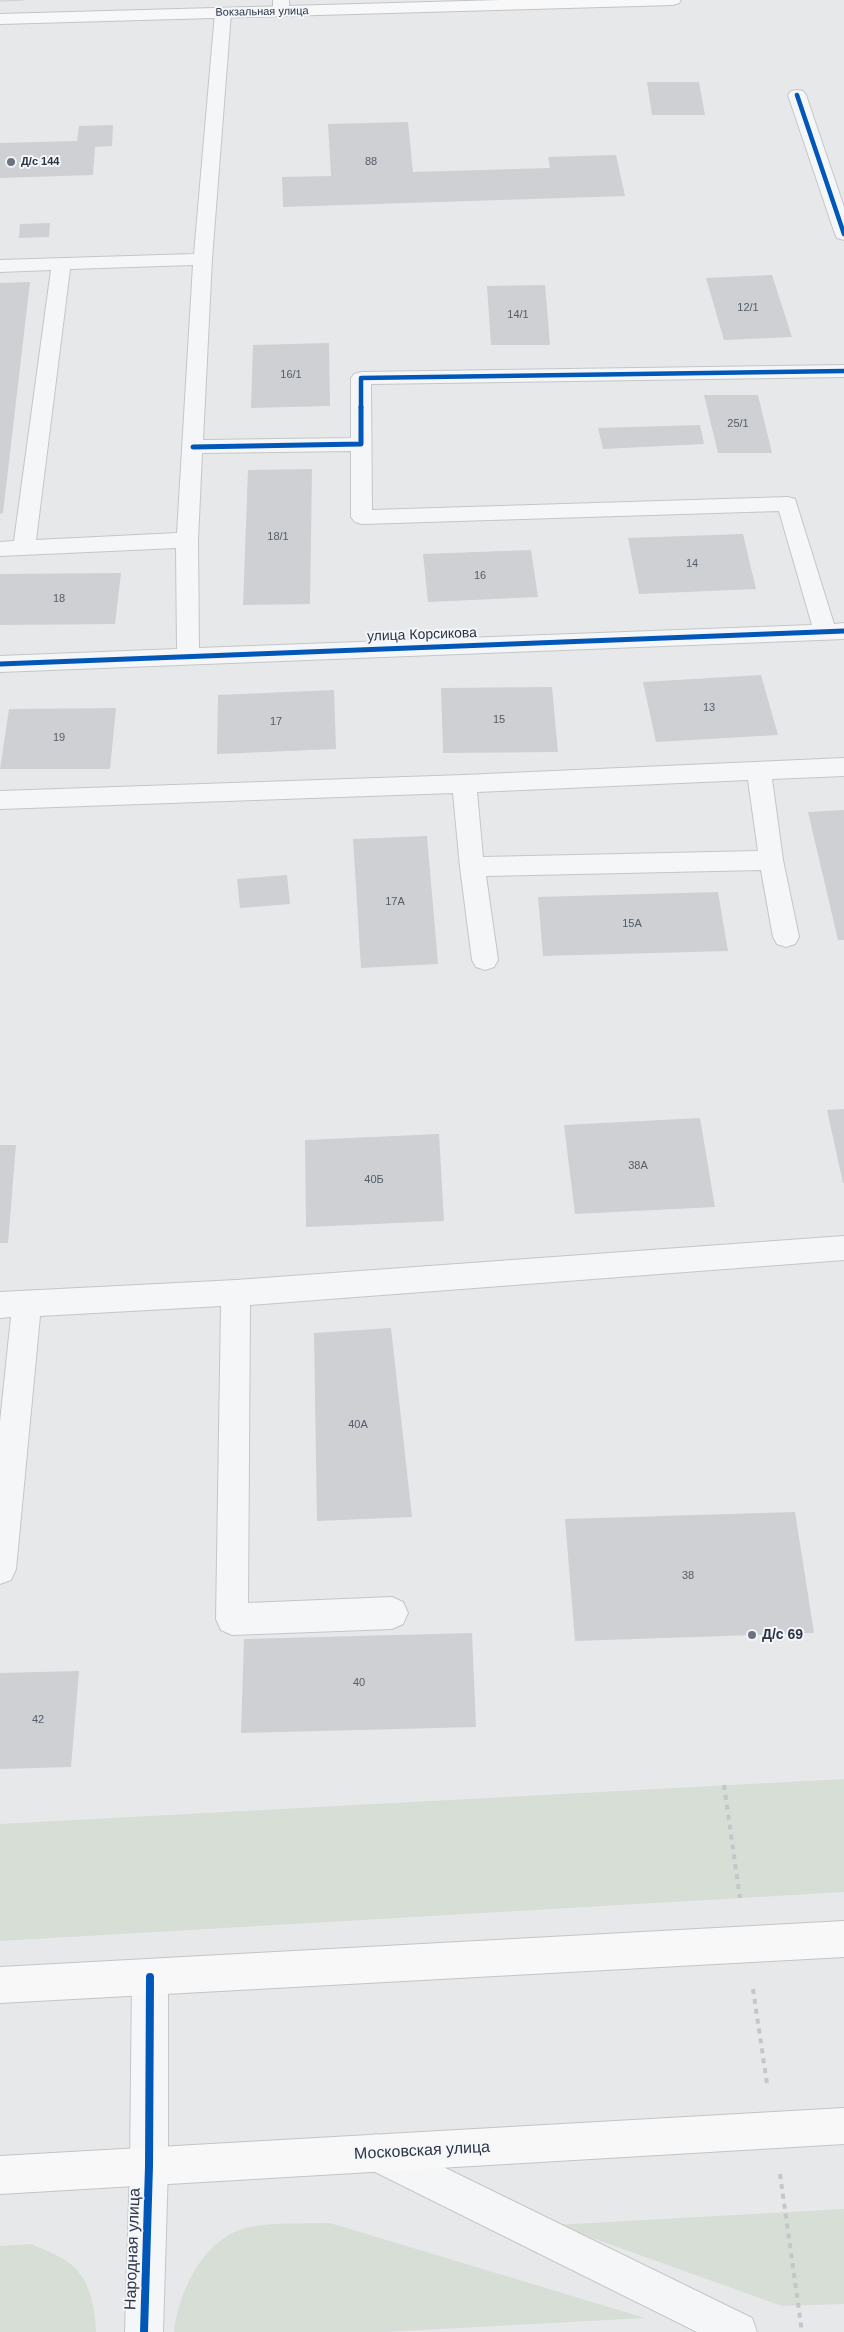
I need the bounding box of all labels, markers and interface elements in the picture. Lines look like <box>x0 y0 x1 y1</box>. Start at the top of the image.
street label: Вокзальная улица <box>215 5 309 19</box>
place label: Д/с 144 <box>21 155 59 169</box>
house number: 88 <box>365 155 377 169</box>
marker: Д/с 144 <box>5 156 17 168</box>
house number: 12/1 <box>737 301 759 315</box>
house number: 14/1 <box>507 308 529 322</box>
house number: 16/1 <box>280 368 302 382</box>
house number: 25/1 <box>727 417 749 431</box>
house number: 18/1 <box>267 530 289 544</box>
house number: 14 <box>686 557 698 571</box>
house number: 16 <box>474 569 486 583</box>
house number: 18 <box>53 592 65 606</box>
street label: улица Корсикова <box>367 625 477 645</box>
house number: 13 <box>703 701 715 715</box>
house number: 15 <box>493 713 505 727</box>
house number: 17 <box>270 715 282 729</box>
house number: 19 <box>53 731 65 745</box>
house number: 17А <box>385 895 405 909</box>
house number: 15А <box>622 917 642 931</box>
house number: 38А <box>628 1159 648 1173</box>
house number: 40Б <box>364 1173 384 1187</box>
house number: 40А <box>348 1418 368 1432</box>
house number: 38 <box>682 1569 694 1583</box>
place label: Д/с 69 <box>762 1627 803 1643</box>
marker: Д/с 69 <box>746 1629 758 1641</box>
house number: 40 <box>353 1676 365 1690</box>
house number: 42 <box>32 1713 44 1727</box>
street label: Московская улица <box>354 2138 490 2164</box>
street label: Народная улица <box>121 2188 145 2310</box>

